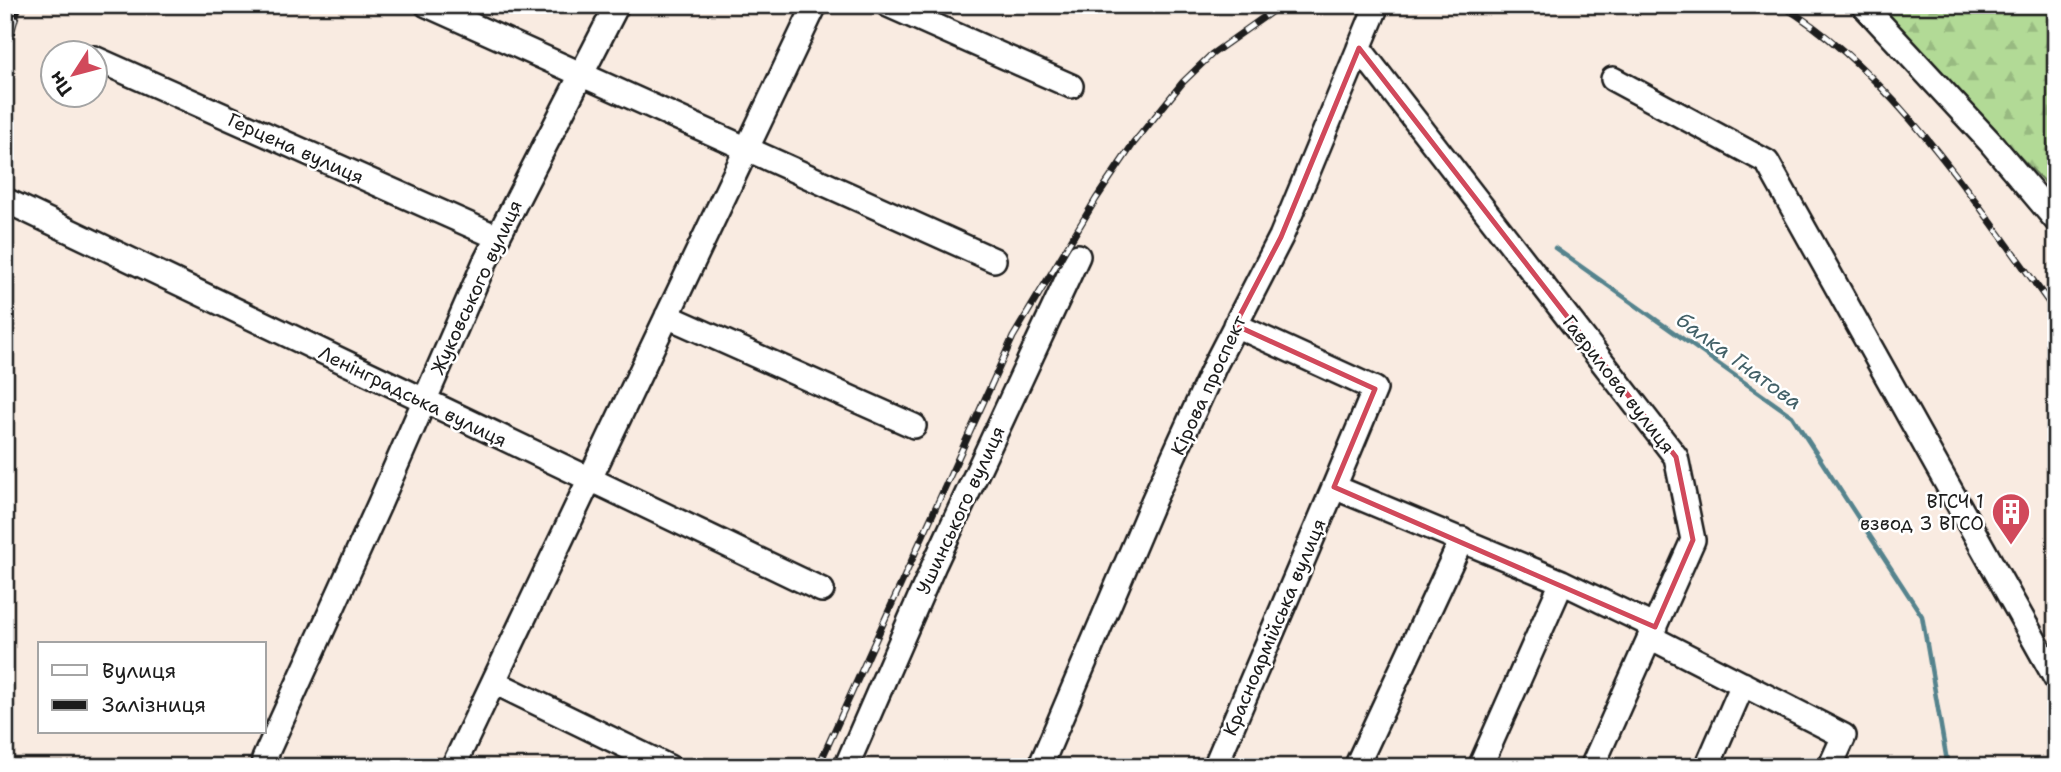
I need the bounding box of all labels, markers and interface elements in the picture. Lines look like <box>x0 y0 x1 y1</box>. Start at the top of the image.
north arrow <box>38 38 108 108</box>
text: Пн <box>43 66 78 101</box>
street label: Герцена вулиця <box>224 107 368 190</box>
street label: Жуковського вулиця <box>425 196 528 378</box>
water label: балка Гнатова <box>1670 306 1808 416</box>
street label: Гаврилова вулиця <box>1557 310 1680 459</box>
street label: Кірова проспект <box>1165 311 1252 459</box>
street label: Ленінградська вулиця <box>315 340 511 453</box>
street label: Ушинського вулиця <box>910 422 1010 599</box>
place label: ВГСЧ 1 взвод 3 ВГСО <box>1860 489 1984 536</box>
building icon: ВГСЧ 1 взвод 3 ВГСО <box>1990 491 2032 546</box>
street label: Красноармійська вулиця <box>1217 515 1332 740</box>
legend <box>38 642 266 734</box>
text: Вулиця <box>102 657 176 685</box>
text: Залізниця <box>102 691 206 719</box>

